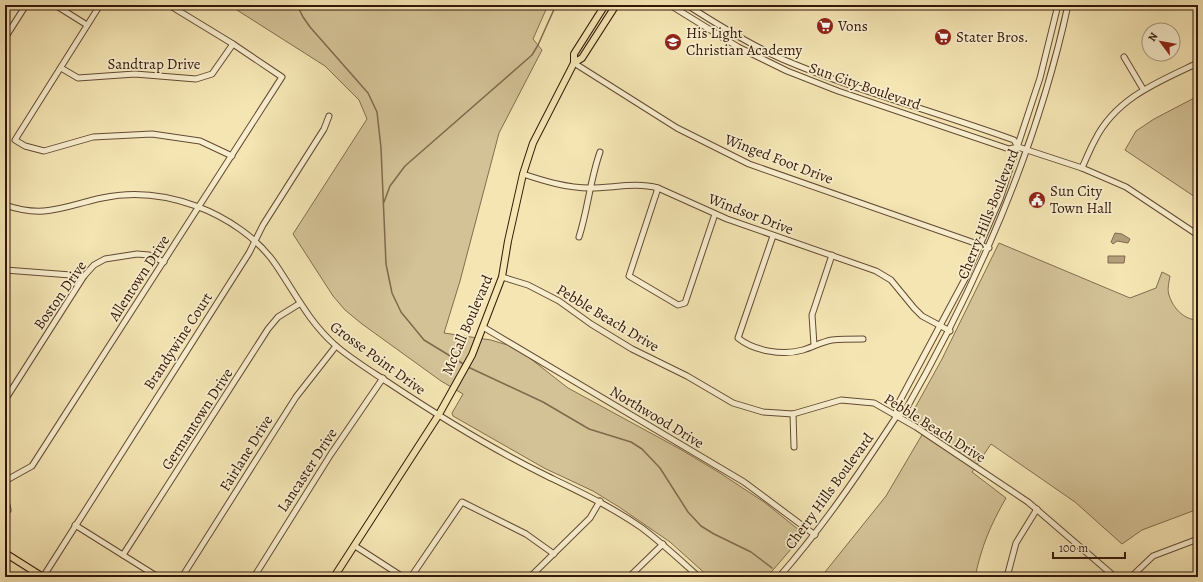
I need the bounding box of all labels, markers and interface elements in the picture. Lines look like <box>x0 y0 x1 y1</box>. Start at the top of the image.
supermarket icon: Vons <box>815 16 835 36</box>
place label: Vons <box>837 16 868 36</box>
north arrow <box>1141 22 1181 62</box>
place label: His Light Christian Academy <box>686 23 802 60</box>
supermarket icon: Stater Bros. <box>933 27 953 47</box>
place label: Stater Bros. <box>956 27 1028 47</box>
text: N <box>1144 30 1161 44</box>
school or university icon: His Light Christian Academy <box>663 32 683 52</box>
street label: Sandtrap Drive <box>107 54 201 74</box>
street label: Sun City Boulevard <box>806 57 924 115</box>
street label: Winged Foot Drive <box>721 129 836 189</box>
street label: Cherry Hills Boulevard <box>953 145 1024 282</box>
place label: Sun City Town Hall <box>1050 181 1112 218</box>
street label: Windsor Drive <box>705 188 797 240</box>
public building icon: Sun City Town Hall <box>1027 190 1047 210</box>
street label: Allentown Drive <box>103 231 174 326</box>
street label: Boston Drive <box>29 256 91 333</box>
street label: McCall Boulevard <box>437 271 498 378</box>
street label: Pebble Beach Drive <box>553 279 663 357</box>
street label: Brandywine Court <box>139 288 217 394</box>
street label: Grosse Point Drive <box>326 317 430 400</box>
street label: Germantown Drive <box>157 364 238 474</box>
street label: Northwood Drive <box>606 381 708 453</box>
street label: Pebble Beach Drive <box>880 389 990 467</box>
street label: Fairlane Drive <box>215 411 277 495</box>
street label: Lancaster Drive <box>272 424 342 516</box>
street label: Cherry Hills Boulevard <box>780 428 879 553</box>
scale bar <box>1053 534 1125 560</box>
text: 100 m <box>1059 540 1088 556</box>

